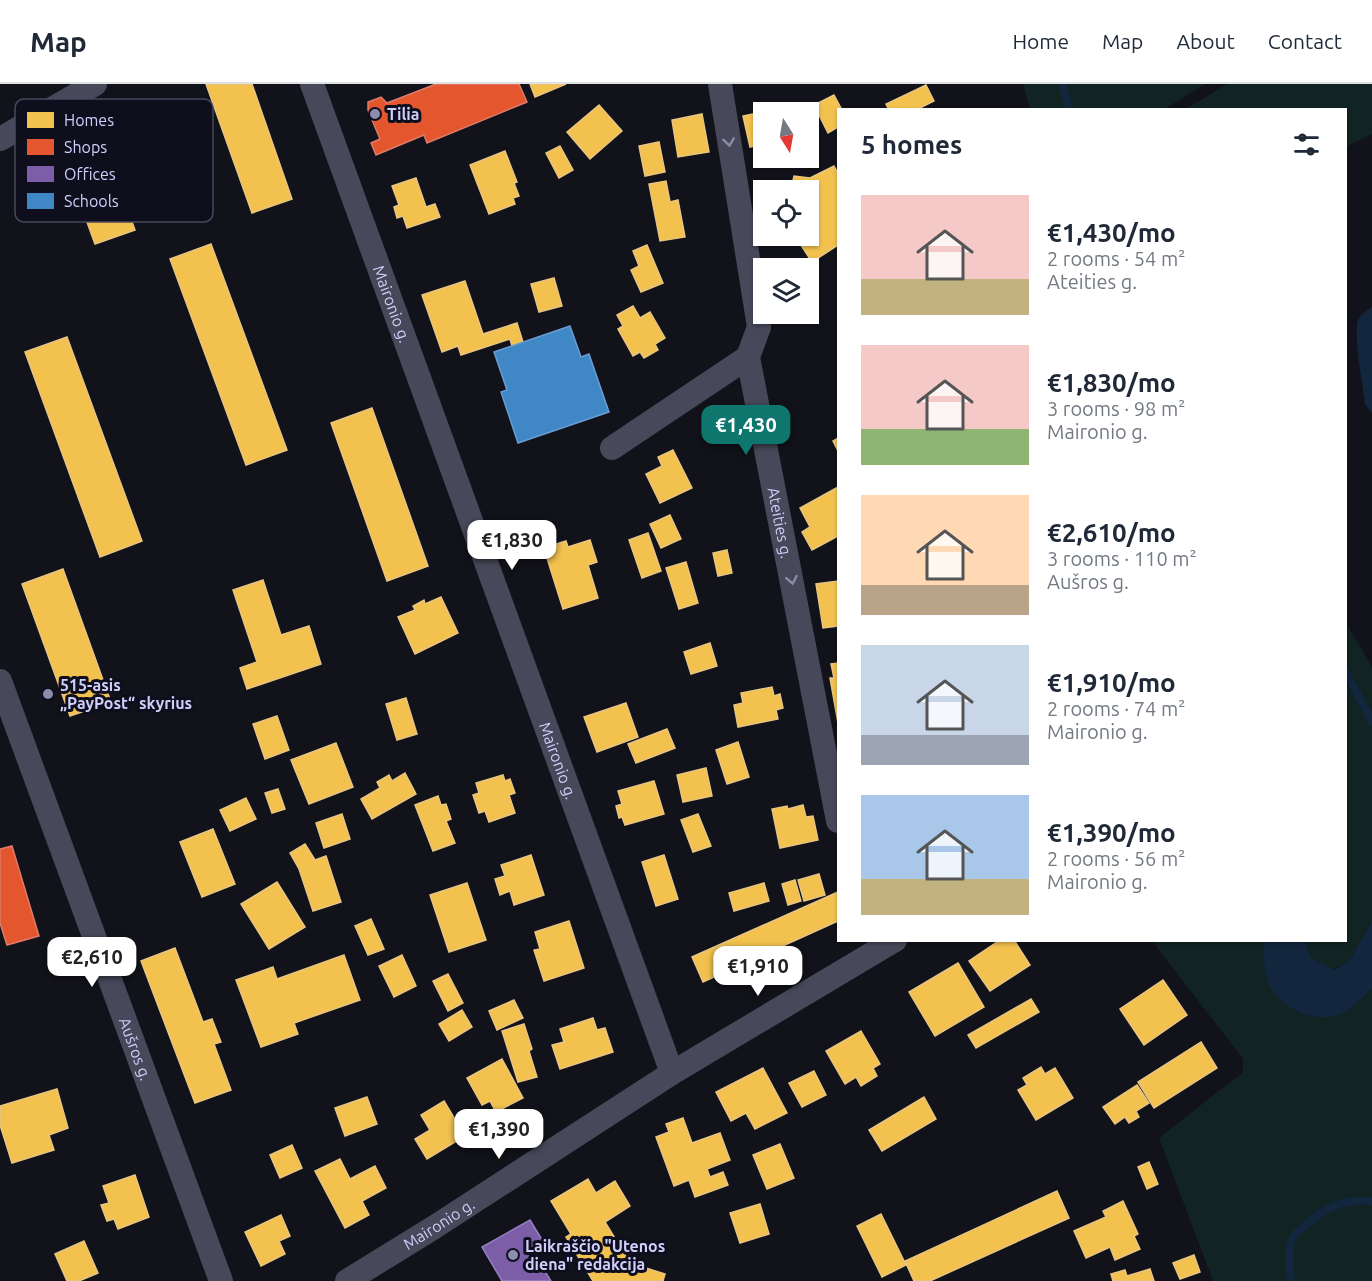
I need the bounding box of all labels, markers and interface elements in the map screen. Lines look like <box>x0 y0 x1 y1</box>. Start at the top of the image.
text: Map <box>30 26 87 57</box>
text: Home <box>1012 29 1069 53</box>
text: Map <box>1102 29 1143 53</box>
text: About <box>1176 29 1235 53</box>
text: Contact <box>1268 29 1342 53</box>
legend <box>15 99 213 222</box>
north arrow <box>753 102 819 168</box>
map controls <box>753 102 819 324</box>
place label: Tilia <box>387 105 419 123</box>
marker: Tilia <box>368 107 382 121</box>
text: Homes <box>64 111 114 129</box>
icon: filters <box>1290 128 1323 161</box>
text: 5 homes <box>861 130 962 159</box>
one-way arrow <box>722 136 735 146</box>
text: Shops <box>64 138 107 156</box>
text: Offices <box>64 165 116 183</box>
button: locate <box>753 180 819 246</box>
text: Schools <box>64 192 119 210</box>
text: €1,430/mo <box>1047 218 1176 247</box>
icon: home <box>909 219 981 291</box>
text: 2 rooms · 54 m² <box>1047 247 1185 270</box>
button: layers <box>753 258 819 324</box>
street label: Maironio g. <box>370 263 414 345</box>
text: Ateities g. <box>1047 270 1137 293</box>
text: €1,830/mo <box>1047 368 1176 397</box>
icon: home <box>909 369 981 441</box>
text: 3 rooms · 98 m² <box>1047 397 1185 420</box>
pin: €1,430 <box>697 405 795 456</box>
text: €1,430 <box>715 413 777 436</box>
text: Maironio g. <box>1047 420 1148 443</box>
street label: Ateities g. <box>764 486 796 560</box>
text: €2,610/mo <box>1047 518 1176 547</box>
icon: home <box>909 519 981 591</box>
pin: €1,830 <box>463 520 561 571</box>
text: €1,830 <box>481 528 543 551</box>
text: 3 rooms · 110 m² <box>1047 547 1197 570</box>
text: Aušros g. <box>1047 570 1129 593</box>
one-way arrow <box>785 575 798 585</box>
text: €1,910/mo <box>1047 668 1176 697</box>
icon: home <box>909 669 981 741</box>
place label: 515-asis „PayPost“ skyrius <box>60 676 192 712</box>
marker: 515-asis „PayPost“ skyrius <box>41 687 55 701</box>
text: 2 rooms · 74 m² <box>1047 697 1185 720</box>
street label: Maironio g. <box>536 720 581 802</box>
text: Maironio g. <box>1047 720 1148 743</box>
text: €1,390/mo <box>1047 818 1176 847</box>
icon: home <box>909 819 981 891</box>
text: 2 rooms · 56 m² <box>1047 847 1185 870</box>
text: Maironio g. <box>1047 870 1148 893</box>
pin: €2,610 <box>43 937 141 988</box>
text: €2,610 <box>61 945 123 968</box>
pin: €1,910 <box>709 946 807 997</box>
text: €1,910 <box>727 954 789 977</box>
street label: Aušros g. <box>116 1015 155 1083</box>
pin: €1,390 <box>450 1109 548 1160</box>
text: €1,390 <box>468 1117 530 1140</box>
street label: Maironio g. <box>400 1195 478 1253</box>
place label: Laikraščio "Utenos diena" redakcija <box>525 1237 665 1273</box>
marker: Laikraščio "Utenos diena" redakcija <box>506 1248 520 1262</box>

